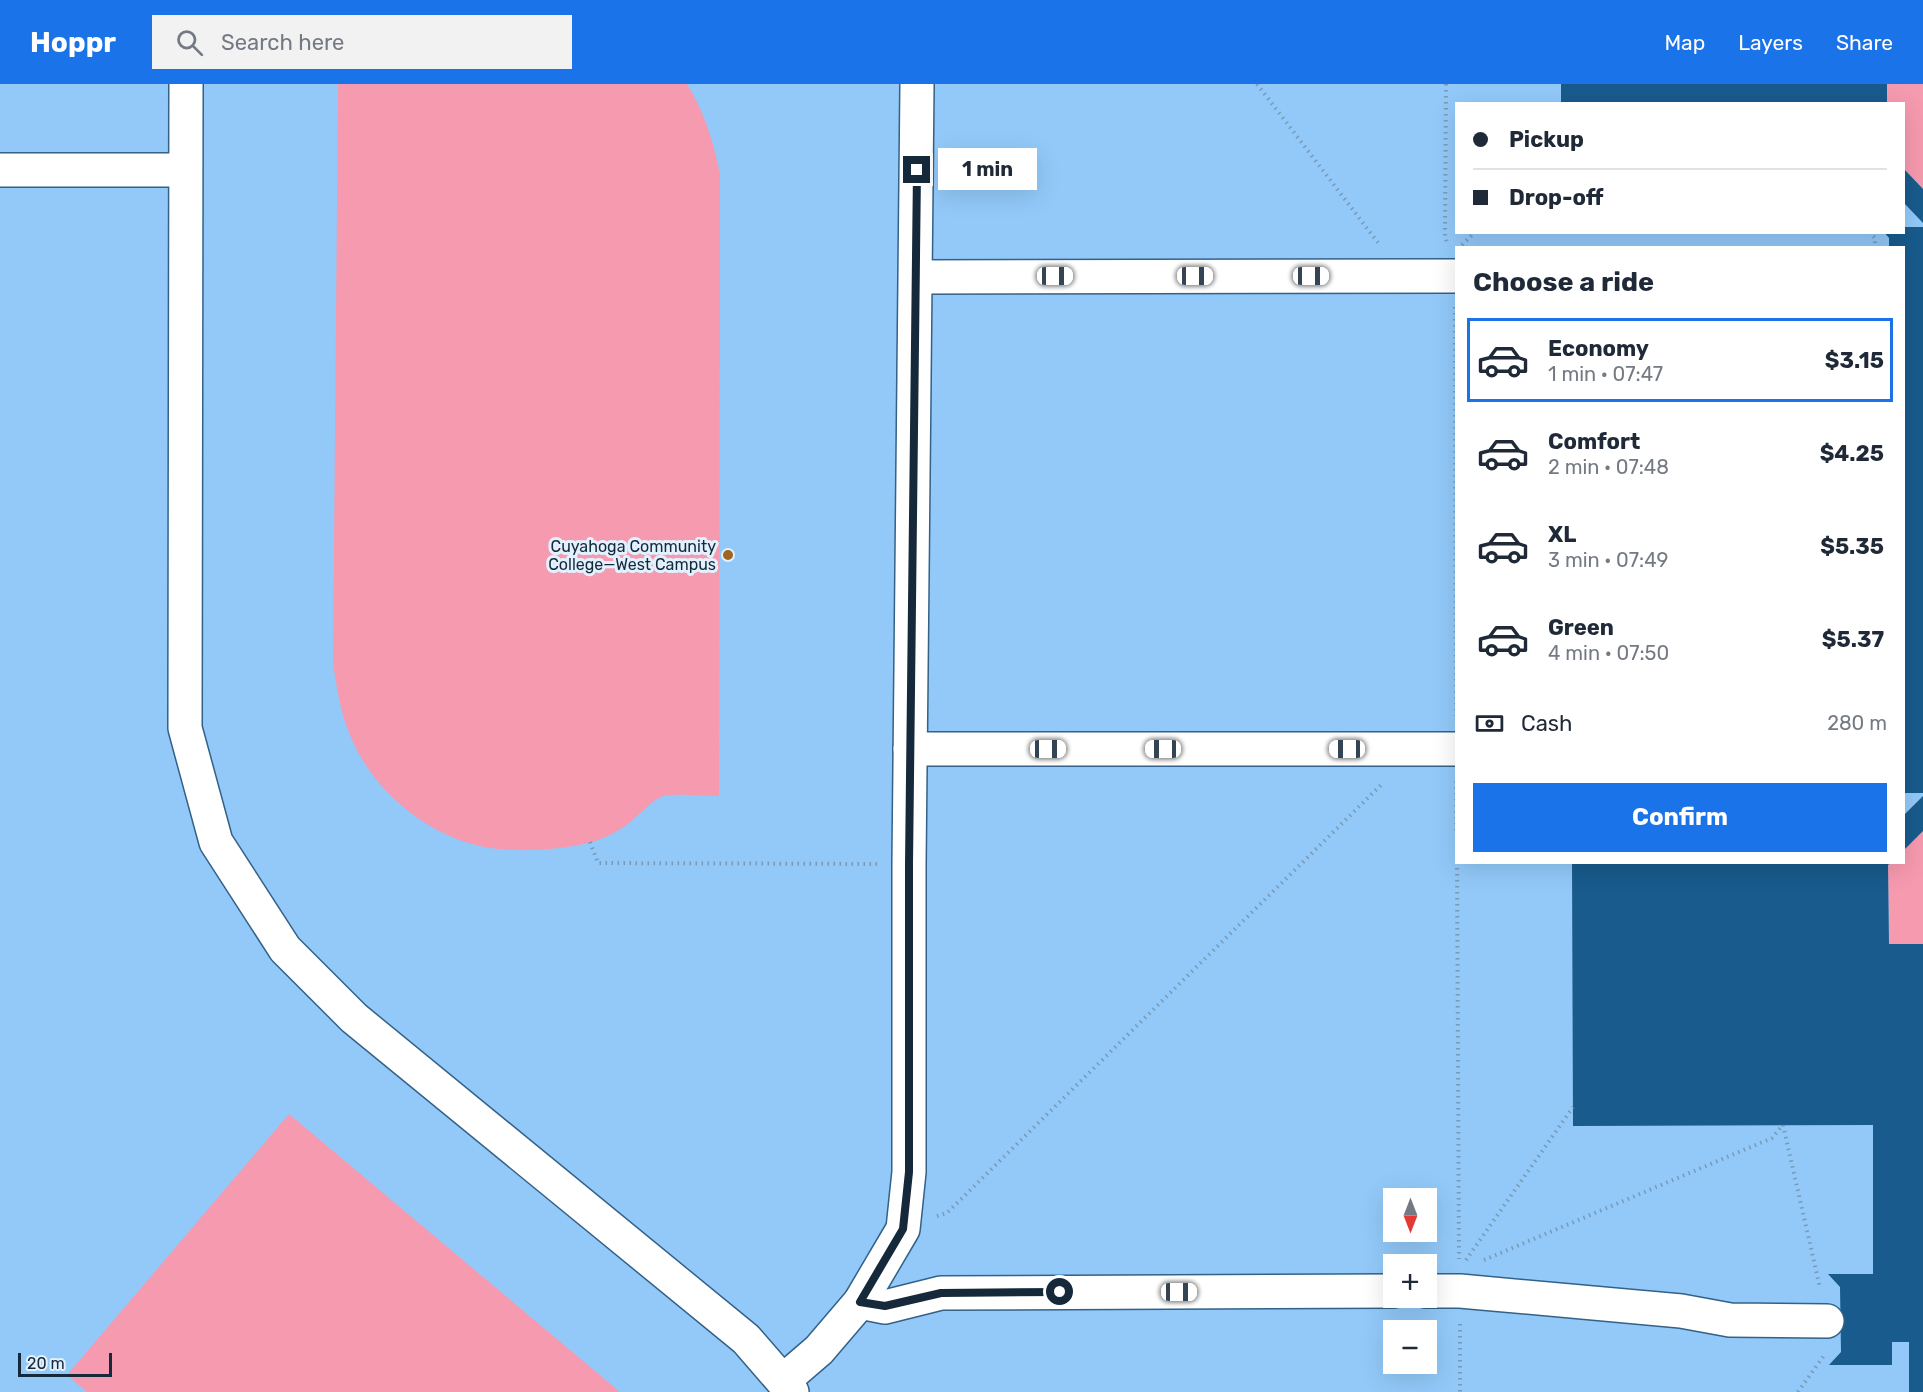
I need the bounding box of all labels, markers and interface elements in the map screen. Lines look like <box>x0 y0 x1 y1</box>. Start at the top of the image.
search box <box>152 15 572 69</box>
text: Hoppr <box>30 26 116 59</box>
icon: search <box>173 26 206 59</box>
text: Search here <box>221 29 344 56</box>
text: Map <box>1664 30 1705 55</box>
text: Layers <box>1738 30 1803 55</box>
text: Share <box>1836 30 1893 55</box>
text: Pickup <box>1509 126 1584 153</box>
callout: 1 min <box>938 149 1037 191</box>
route end <box>903 156 930 183</box>
text: 1 min <box>962 157 1013 181</box>
text: Drop-off <box>1509 184 1604 211</box>
text: Choose a ride <box>1473 266 1654 298</box>
car <box>1037 267 1073 285</box>
car <box>1177 267 1213 285</box>
car <box>1293 267 1329 285</box>
icon: car <box>1476 333 1530 387</box>
text: Economy <box>1548 335 1649 362</box>
text: $3.15 <box>1825 347 1884 374</box>
text: 1 min · 07:47 <box>1548 362 1663 386</box>
icon: car <box>1476 426 1530 480</box>
text: Comfort <box>1548 428 1640 455</box>
text: $4.25 <box>1820 440 1884 467</box>
text: 2 min · 07:48 <box>1548 455 1669 479</box>
icon: car <box>1476 519 1530 573</box>
text: XL <box>1548 521 1576 548</box>
text: $5.35 <box>1820 533 1884 560</box>
place label: Cuyahoga Community College—West Campus <box>548 537 716 574</box>
marker: Cuyahoga Community College—West Campus <box>721 548 735 562</box>
text: 3 min · 07:49 <box>1548 548 1668 572</box>
icon: car <box>1476 612 1530 666</box>
text: Green <box>1548 614 1614 641</box>
text: $5.37 <box>1822 626 1884 653</box>
text: 4 min · 07:50 <box>1548 641 1669 665</box>
icon: cash <box>1473 707 1506 740</box>
text: Cash <box>1521 710 1572 737</box>
text: 280 m <box>1827 711 1887 735</box>
car <box>1030 740 1066 758</box>
car <box>1145 740 1181 758</box>
car <box>1329 740 1365 758</box>
button: Confirm <box>1473 783 1887 852</box>
north arrow <box>1383 1188 1437 1242</box>
map controls <box>1383 1188 1437 1374</box>
button: + <box>1383 1254 1437 1308</box>
route start <box>1046 1278 1073 1305</box>
car <box>1161 1283 1197 1301</box>
button: − <box>1383 1320 1437 1374</box>
scale bar <box>18 1350 112 1378</box>
text: 20 m <box>27 1354 65 1373</box>

